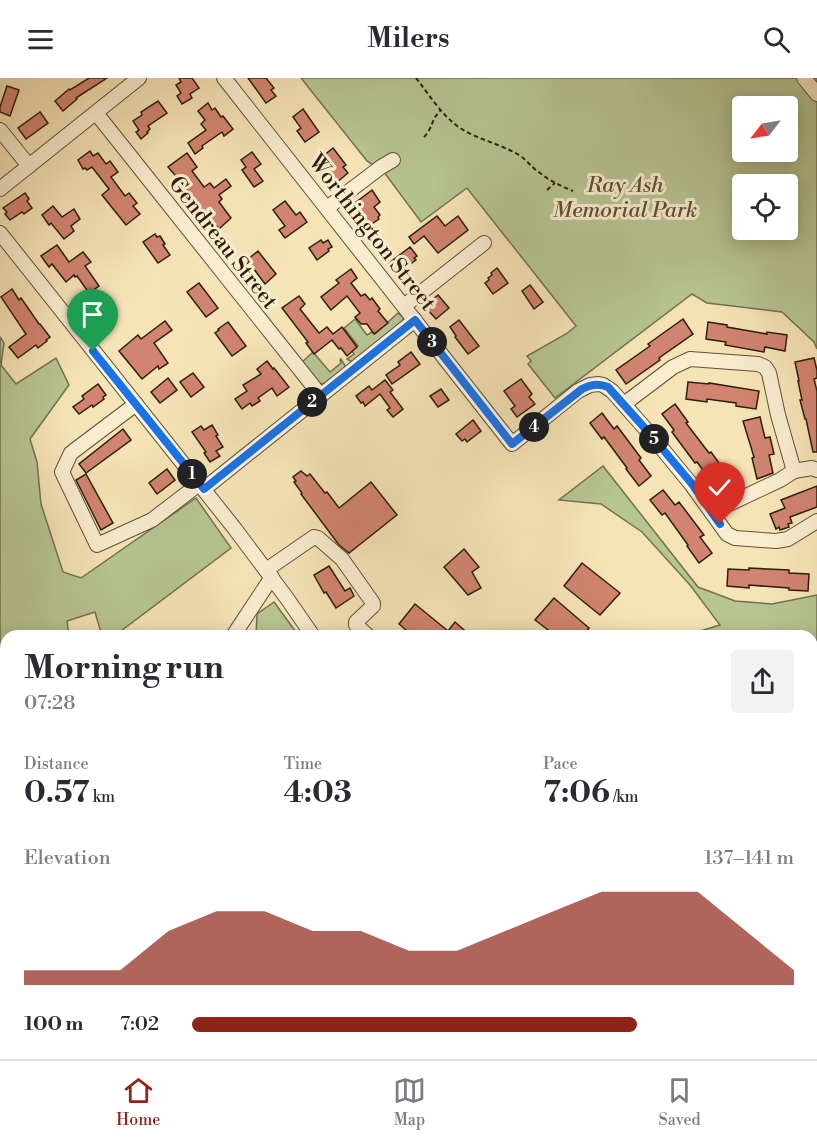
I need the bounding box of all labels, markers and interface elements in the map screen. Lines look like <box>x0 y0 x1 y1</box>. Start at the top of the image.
text: Milers <box>367 22 450 56</box>
icon: menu <box>24 23 57 56</box>
icon: search <box>760 23 793 56</box>
north arrow <box>732 96 798 162</box>
map controls <box>732 96 798 240</box>
street label: Worthington Street <box>302 149 441 317</box>
street label: Gendreau Street <box>163 171 283 315</box>
park label: Ray Ash Memorial Park <box>553 172 697 224</box>
button: locate <box>732 174 798 240</box>
pin <box>67 289 118 351</box>
icon: arrive <box>76 298 109 331</box>
pin: 3 <box>417 327 447 357</box>
text: 3 <box>427 332 437 352</box>
pin: 2 <box>297 387 327 417</box>
text: 2 <box>307 392 317 412</box>
pin: 4 <box>519 412 549 442</box>
text: 4 <box>529 417 539 437</box>
pin: 5 <box>639 424 669 454</box>
text: 5 <box>649 429 659 449</box>
pin: 1 <box>177 459 207 489</box>
pin <box>694 462 745 524</box>
text: 1 <box>188 464 196 484</box>
icon: check <box>703 471 736 504</box>
text: Morning run <box>24 648 224 689</box>
button: share <box>731 650 794 713</box>
text: 07:28 <box>24 691 76 716</box>
text: Distance <box>24 754 89 774</box>
text: Time <box>284 754 322 774</box>
text: Pace <box>543 754 578 774</box>
text: 0.57 <box>24 774 89 812</box>
text: 4:03 <box>284 774 352 812</box>
text: 7:06 <box>543 774 610 812</box>
text: km <box>89 787 115 807</box>
text: /km <box>610 787 639 807</box>
text: Elevation <box>24 846 111 871</box>
text: 137–141 m <box>704 846 794 871</box>
text: 100 m <box>24 1012 83 1037</box>
text: 7:02 <box>120 1012 159 1037</box>
tab: Home <box>116 1074 160 1130</box>
tab: Map <box>393 1074 426 1130</box>
tab: Saved <box>659 1074 701 1130</box>

